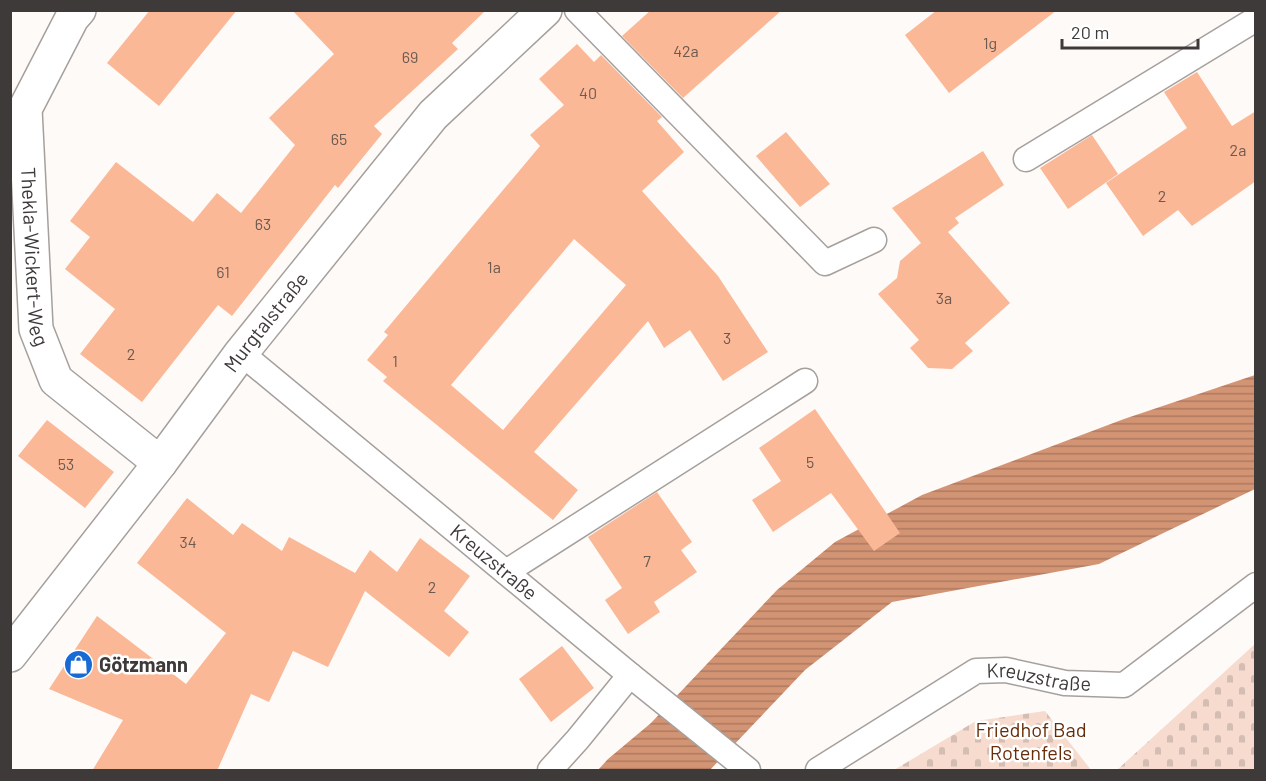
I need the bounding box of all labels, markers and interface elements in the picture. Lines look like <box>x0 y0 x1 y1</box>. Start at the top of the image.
scale bar <box>1062 12 1198 50</box>
text: 20 m <box>1071 21 1109 43</box>
house number: 1g <box>983 33 997 52</box>
house number: 42a <box>673 41 699 60</box>
house number: 69 <box>402 47 418 66</box>
house number: 40 <box>579 83 597 102</box>
house number: 65 <box>331 129 347 148</box>
house number: 2a <box>1230 140 1246 159</box>
street label: Thekla-Wickert-Weg <box>17 167 54 349</box>
house number: 2 <box>1158 186 1166 205</box>
house number: 63 <box>255 214 271 233</box>
house number: 1a <box>487 257 501 276</box>
house number: 61 <box>216 262 230 281</box>
street label: Murgtalstraße <box>218 267 313 376</box>
house number: 3a <box>936 288 952 307</box>
house number: 3 <box>723 328 731 347</box>
house number: 2 <box>127 344 135 363</box>
house number: 1 <box>392 351 398 370</box>
house number: 5 <box>806 452 814 471</box>
house number: 53 <box>58 454 74 473</box>
street label: Kreuzstraße <box>446 518 543 604</box>
house number: 34 <box>179 532 197 551</box>
house number: 7 <box>643 551 651 570</box>
house number: 2 <box>428 577 436 596</box>
shop icon: Götzmann <box>62 649 94 681</box>
place label: Götzmann <box>99 652 188 676</box>
street label: Kreuzstraße <box>986 657 1092 695</box>
park label: Friedhof Bad Rotenfels <box>975 717 1087 764</box>

